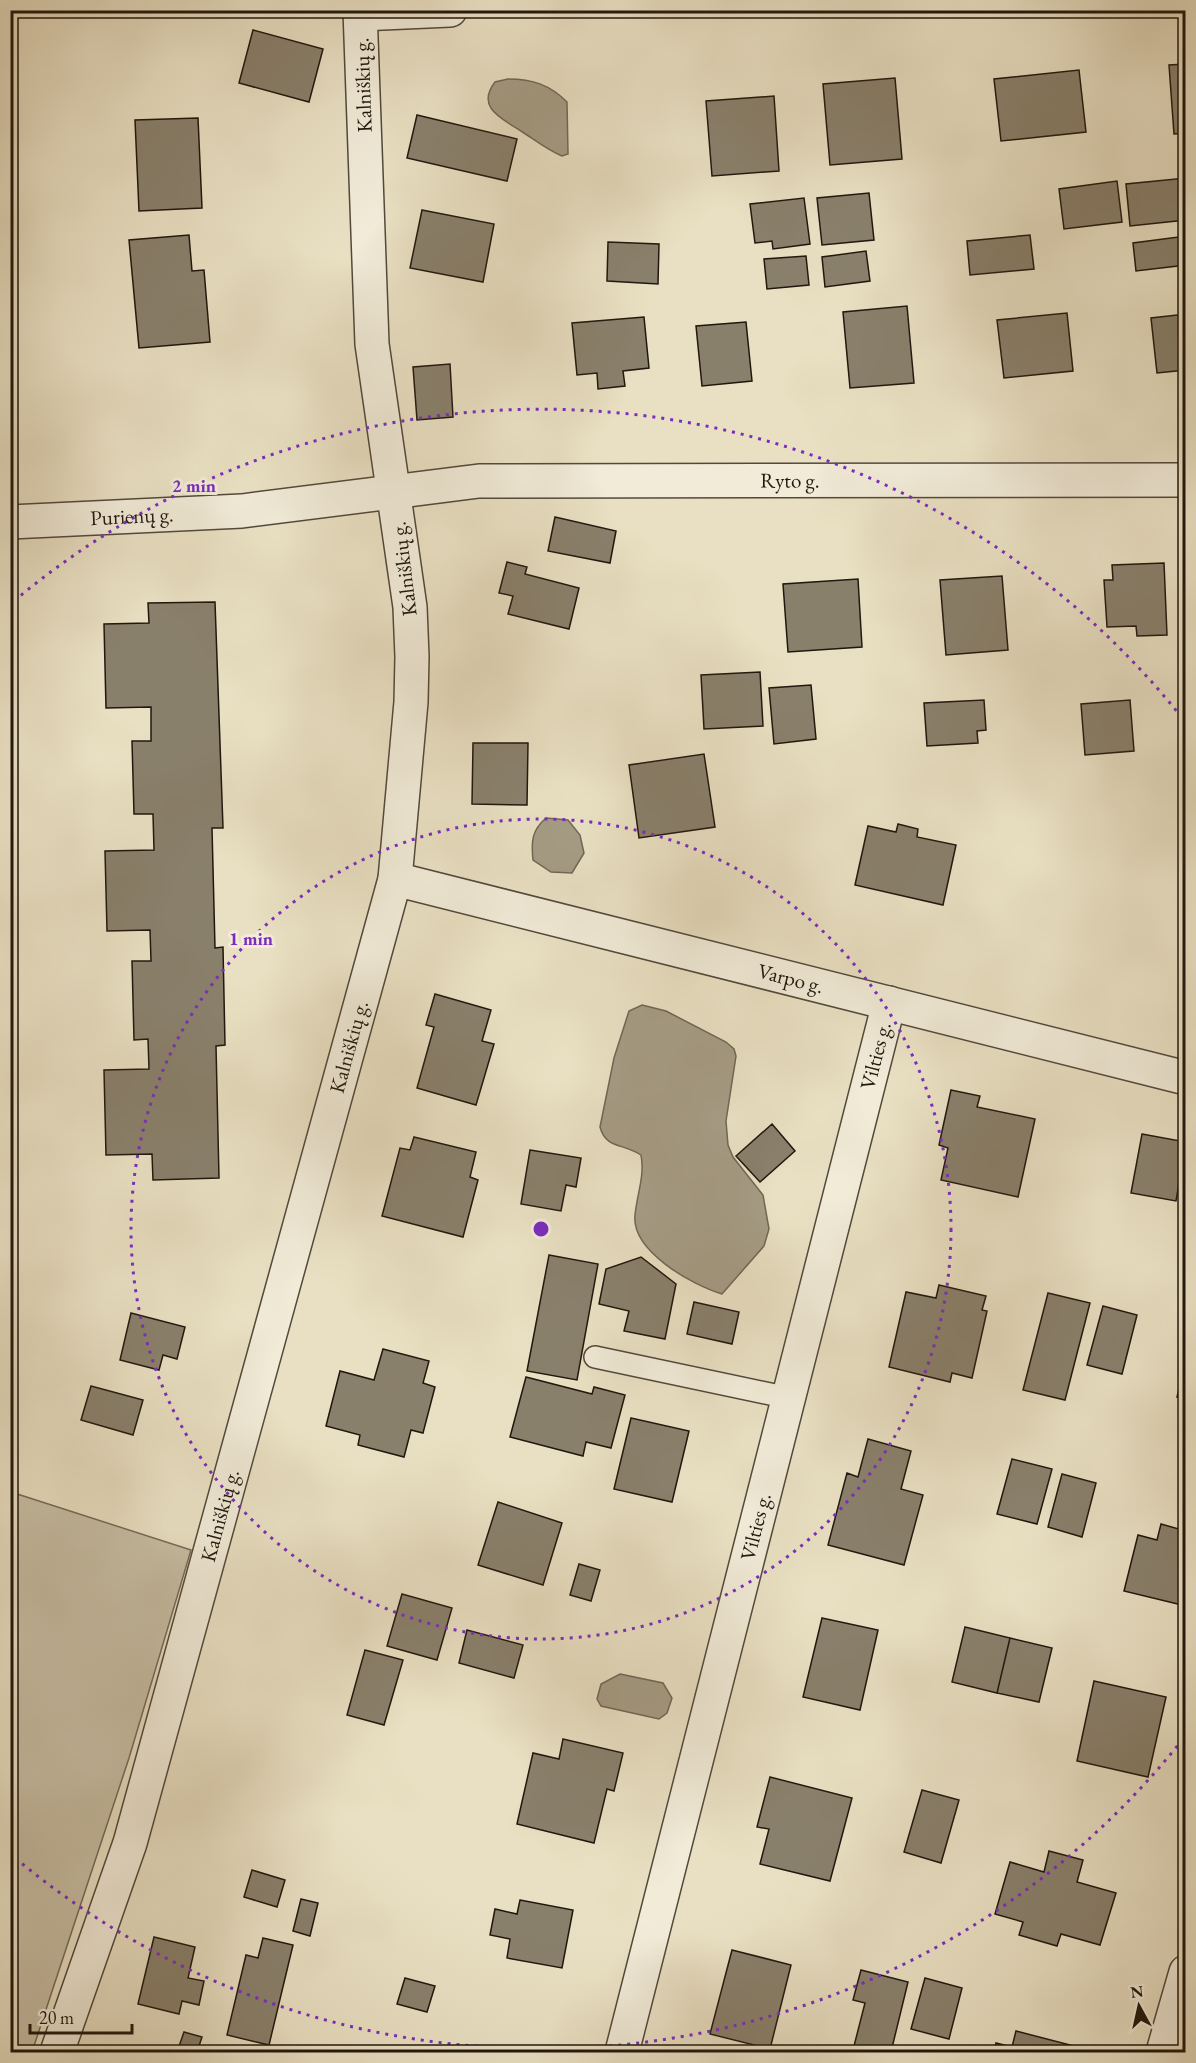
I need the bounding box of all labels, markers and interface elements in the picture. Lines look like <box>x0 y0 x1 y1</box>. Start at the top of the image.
street label: Kalniškių g. <box>347 37 378 133</box>
street label: Ryto g. <box>760 467 820 494</box>
text: 2 min <box>172 474 216 497</box>
street label: Purienų g. <box>90 500 174 531</box>
street label: Kalniškių g. <box>384 520 423 618</box>
text: 1 min <box>229 927 273 950</box>
street label: Varpo g. <box>755 957 827 999</box>
street label: Kalniškių g. <box>323 997 374 1096</box>
street label: Vilties g. <box>854 1019 897 1092</box>
centre of rings <box>531 1219 551 1239</box>
street label: Kalniškių g. <box>194 1466 245 1565</box>
street label: Vilties g. <box>734 1490 777 1563</box>
north arrow <box>1109 1976 1169 2036</box>
text: N <box>1129 1980 1145 2003</box>
scale bar <box>30 1997 132 2035</box>
text: 20 m <box>39 2006 74 2029</box>

